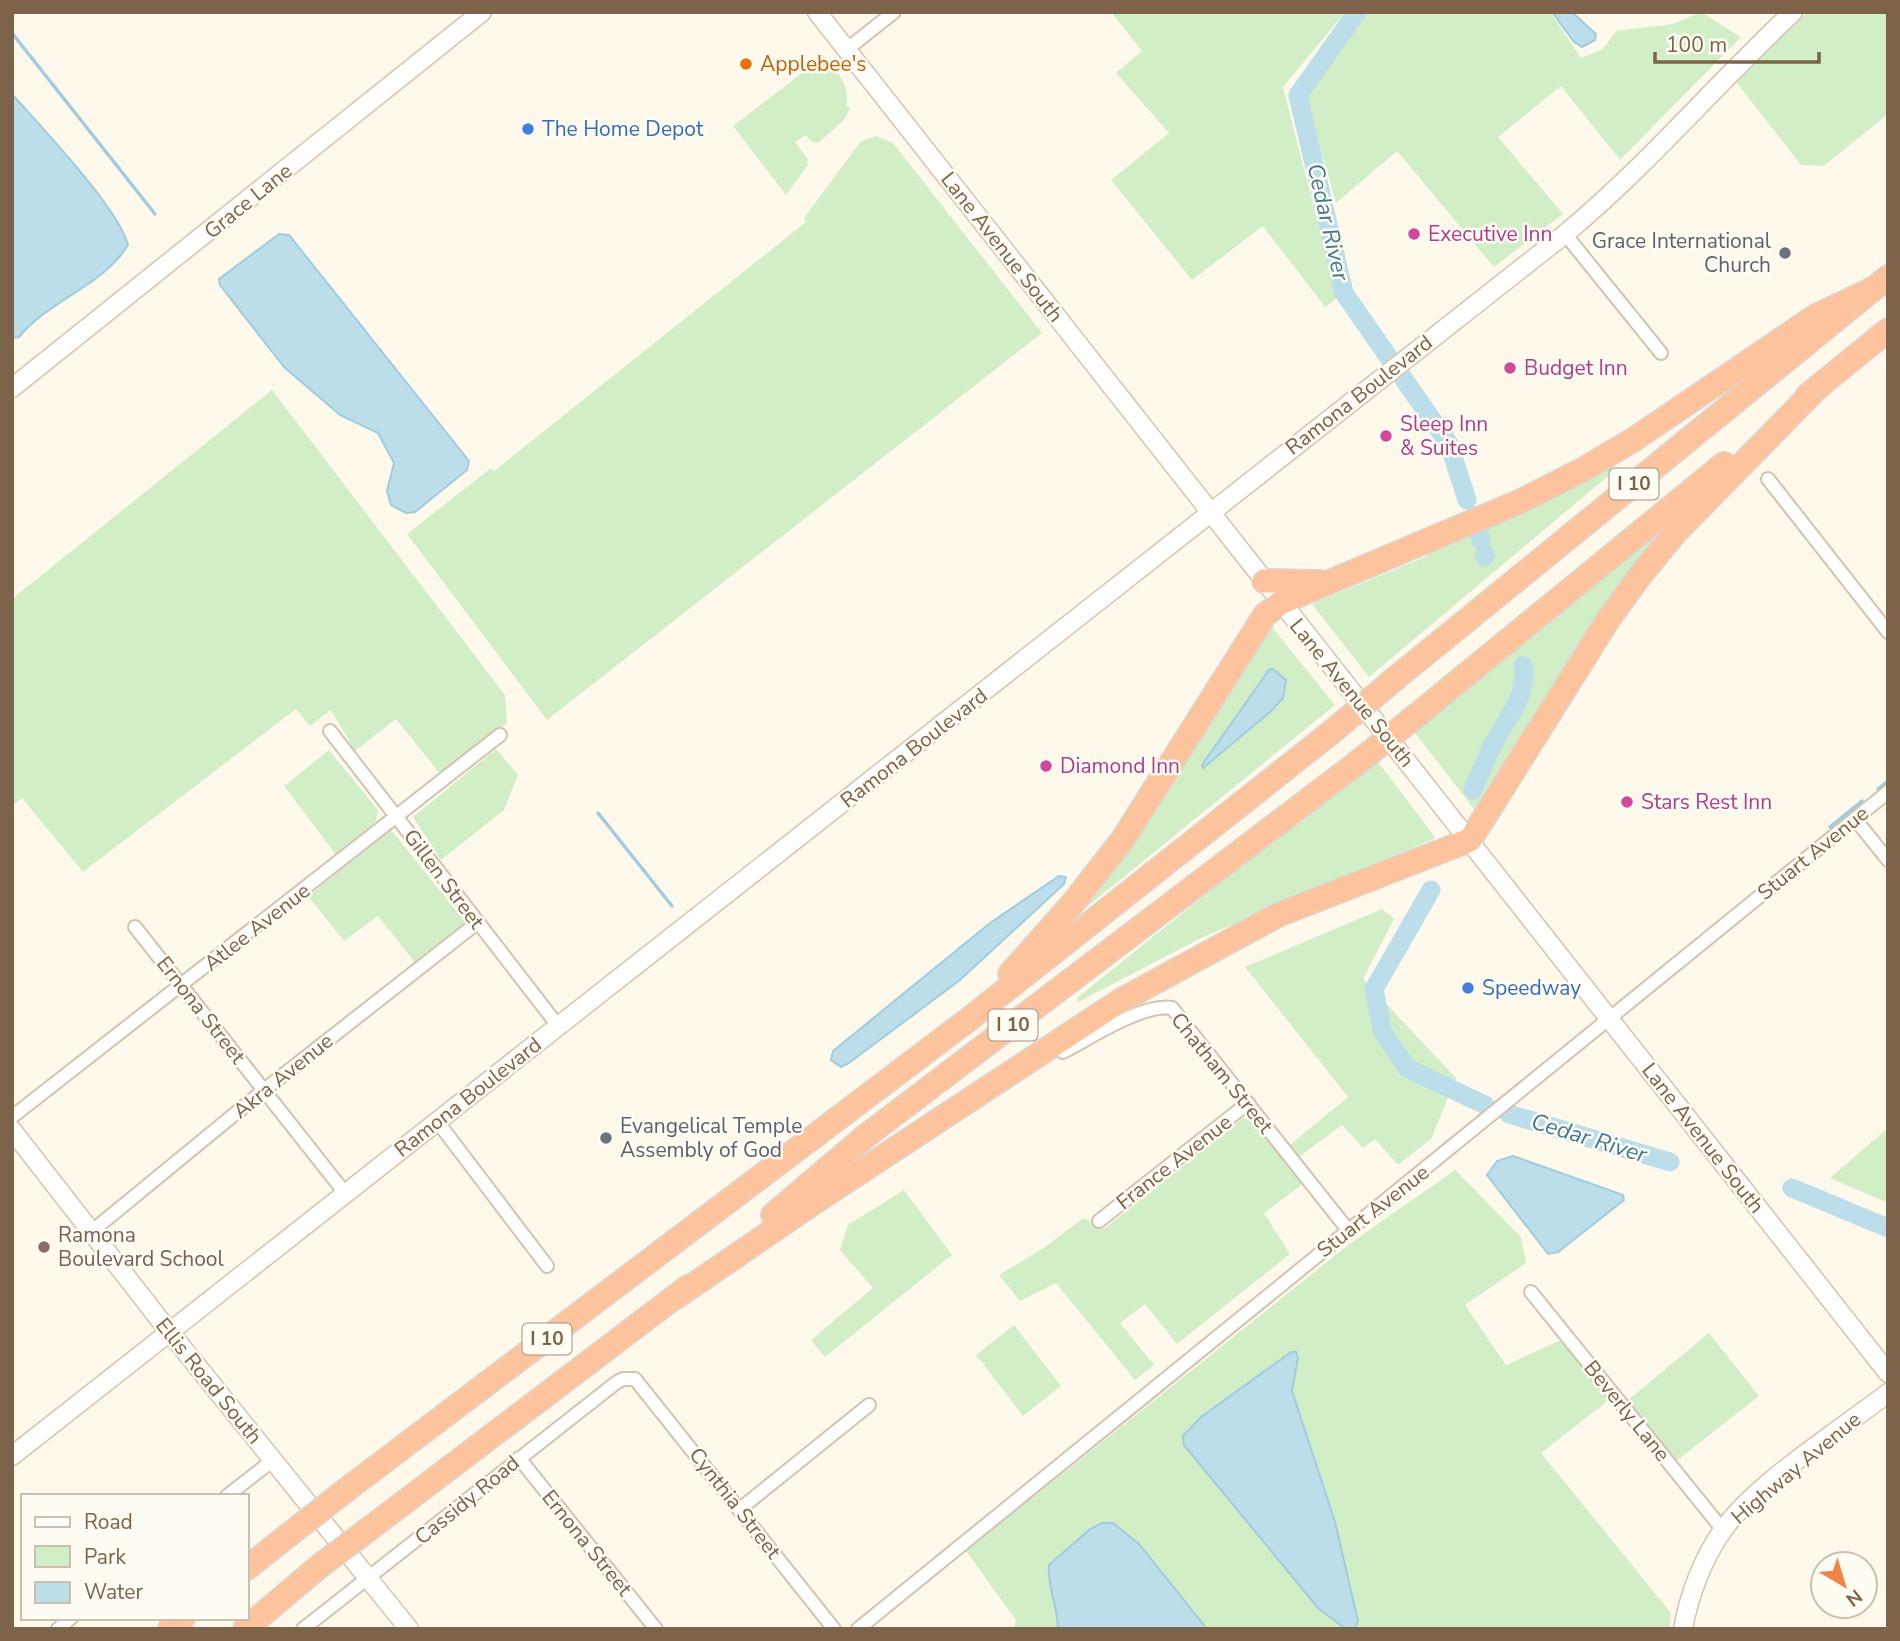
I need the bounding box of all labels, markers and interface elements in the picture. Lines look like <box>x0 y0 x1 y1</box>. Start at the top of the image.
scale bar <box>1655 21 1820 65</box>
text: 100 m <box>1666 31 1727 59</box>
place label: Applebee's <box>760 50 866 78</box>
marker: Applebee's <box>738 56 754 72</box>
place label: The Home Depot <box>542 115 704 143</box>
marker: The Home Depot <box>520 121 536 137</box>
street label: Grace Lane <box>198 157 298 245</box>
water label: Cedar River <box>1299 160 1357 284</box>
street label: Lane Avenue South <box>934 166 1070 328</box>
place label: Executive Inn <box>1428 220 1552 248</box>
marker: Executive Inn <box>1406 226 1422 242</box>
place label: Grace International Church <box>1592 227 1772 279</box>
marker: Grace International Church <box>1777 245 1793 261</box>
street label: Ramona Boulevard <box>1280 329 1438 461</box>
place label: Budget Inn <box>1524 354 1628 382</box>
marker: Budget Inn <box>1502 360 1518 376</box>
place label: Sleep Inn & Suites <box>1400 410 1488 462</box>
marker: Sleep Inn & Suites <box>1378 428 1394 444</box>
road number: I 10 <box>1610 468 1658 499</box>
street label: Lane Avenue South <box>1283 613 1421 773</box>
street label: Ramona Boulevard <box>835 682 993 814</box>
place label: Diamond Inn <box>1060 752 1180 780</box>
marker: Diamond Inn <box>1038 758 1054 774</box>
place label: Stars Rest Inn <box>1641 788 1772 816</box>
marker: Stars Rest Inn <box>1619 794 1635 810</box>
street label: Stuart Avenue <box>1752 800 1874 906</box>
street label: Gillen Street <box>397 823 491 935</box>
street label: Atlee Avenue <box>198 877 316 977</box>
street label: Ernona Street <box>150 951 252 1070</box>
place label: Speedway <box>1482 974 1581 1002</box>
marker: Speedway <box>1460 980 1476 996</box>
street label: Chatham Street <box>1164 1007 1280 1140</box>
road number: I 10 <box>988 1009 1038 1040</box>
street label: Akra Avenue <box>227 1027 339 1125</box>
street label: Ramona Boulevard <box>389 1031 547 1163</box>
street label: Lane Avenue South <box>1635 1057 1771 1219</box>
water label: Cedar River <box>1527 1106 1651 1171</box>
street label: France Avenue <box>1110 1108 1238 1216</box>
place label: Evangelical Temple Assembly of God <box>620 1112 802 1164</box>
marker: Evangelical Temple Assembly of God <box>598 1130 614 1146</box>
street label: Stuart Avenue <box>1311 1158 1435 1264</box>
place label: Ramona Boulevard School <box>58 1221 224 1273</box>
marker: Ramona Boulevard School <box>36 1239 52 1255</box>
street label: Ellis Road South <box>149 1312 269 1450</box>
road number: I 10 <box>522 1324 572 1354</box>
street label: Beverly Lane <box>1578 1355 1676 1467</box>
street label: Highway Avenue <box>1725 1405 1867 1531</box>
street label: Cynthia Street <box>683 1441 788 1565</box>
street label: Cassidy Road <box>409 1449 525 1551</box>
street label: Ernona Street <box>535 1484 639 1602</box>
legend <box>21 1494 248 1620</box>
text: Road <box>84 1508 133 1536</box>
text: Park <box>84 1543 126 1571</box>
north arrow <box>1809 1550 1879 1620</box>
text: Water <box>84 1578 143 1606</box>
text: N <box>1840 1583 1867 1612</box>

